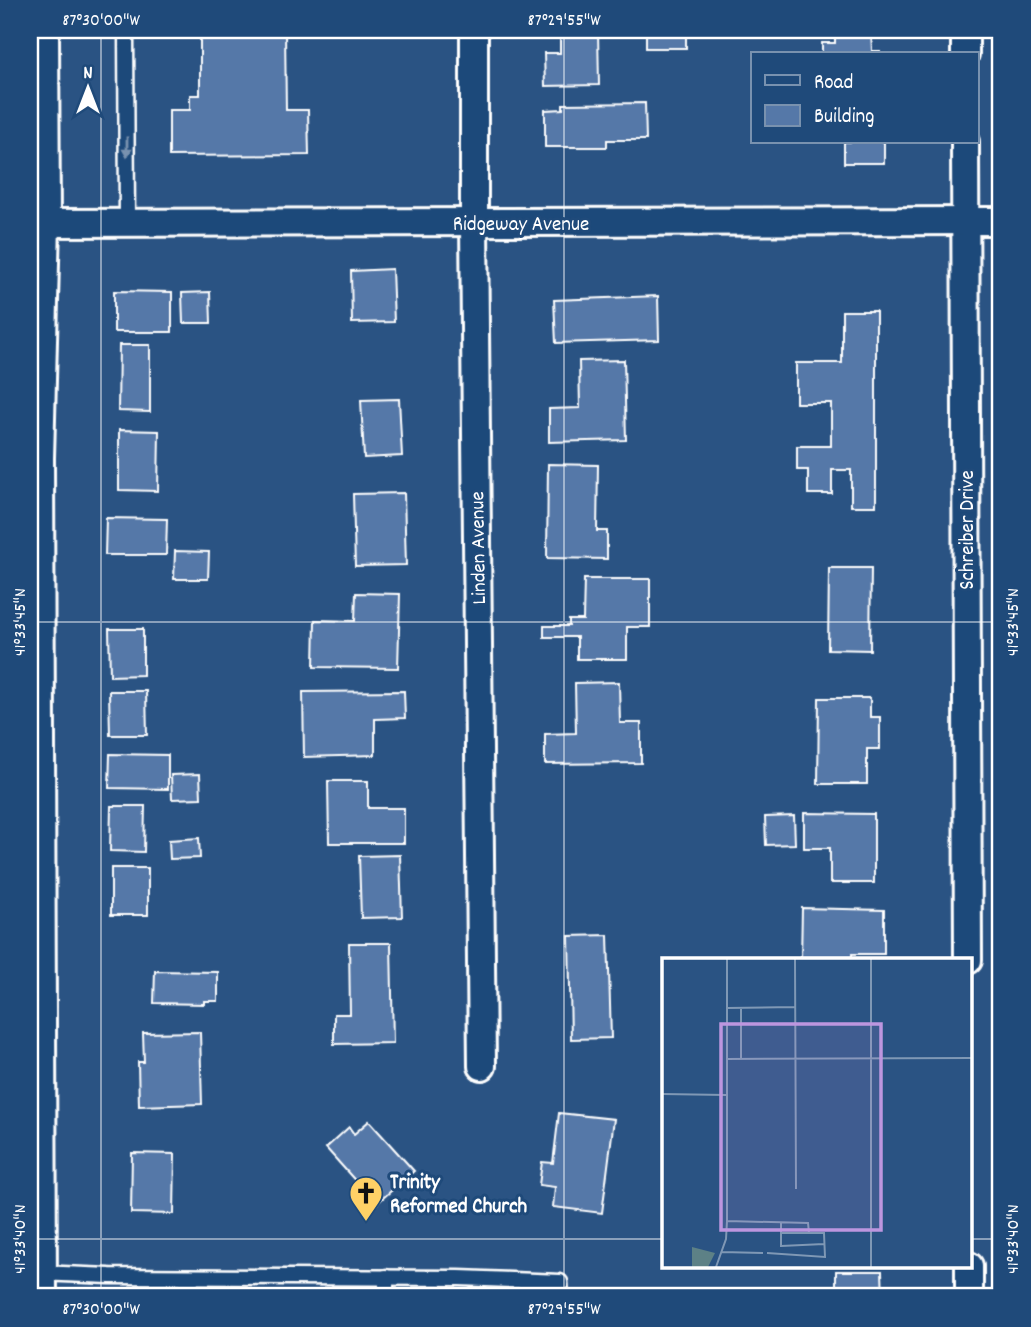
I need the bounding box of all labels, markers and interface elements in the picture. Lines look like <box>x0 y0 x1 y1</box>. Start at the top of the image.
text: 87°30'00"W <box>62 9 140 34</box>
text: 87°29'55"W <box>528 9 601 34</box>
north arrow <box>52 52 122 122</box>
legend <box>751 52 978 144</box>
text: N <box>83 61 93 88</box>
text: Road <box>814 69 853 99</box>
text: Building <box>814 103 874 133</box>
one-way arrow <box>121 136 133 158</box>
street label: Ridgeway Avenue <box>453 211 589 241</box>
street label: Schreiber Drive <box>954 470 984 590</box>
street label: Linden Avenue <box>464 491 496 605</box>
text: 41°33'45"N <box>9 588 34 656</box>
text: 41°33'45"N <box>1002 588 1027 656</box>
inset map <box>662 958 972 1268</box>
place label: Trinity Reformed Church <box>390 1169 528 1223</box>
church icon: Trinity Reformed Church <box>347 1174 385 1223</box>
text: 41°33'40"N <box>9 1204 34 1274</box>
text: 41°33'40"N <box>1002 1204 1027 1274</box>
text: 87°30'00"W <box>62 1298 140 1323</box>
text: 87°29'55"W <box>528 1298 601 1323</box>

